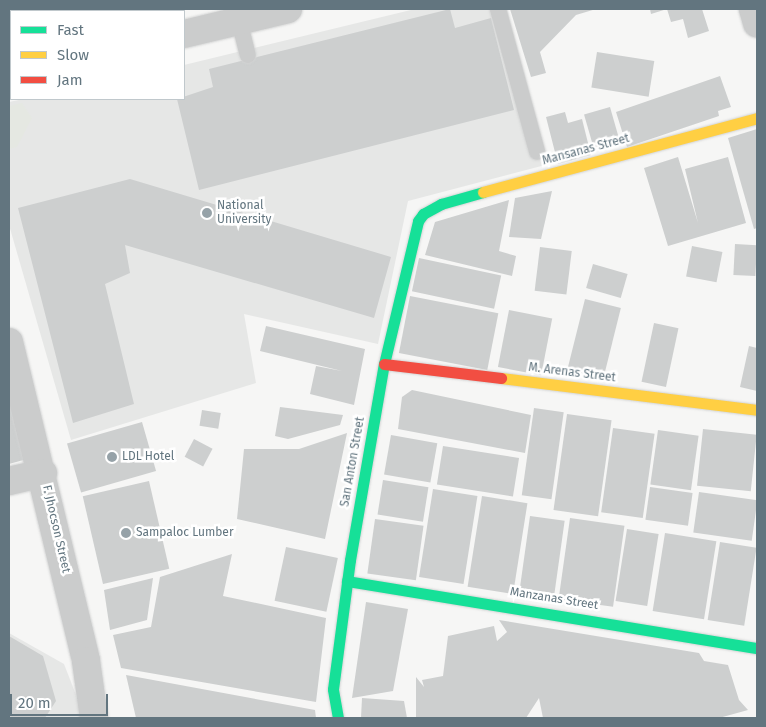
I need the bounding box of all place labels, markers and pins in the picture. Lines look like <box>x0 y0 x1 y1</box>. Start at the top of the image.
place label: National University <box>217 199 271 227</box>
marker: National University <box>201 207 213 219</box>
place label: LDL Hotel <box>122 450 174 464</box>
marker: LDL Hotel <box>106 451 118 463</box>
place label: Sampaloc Lumber <box>136 526 234 540</box>
marker: Sampaloc Lumber <box>120 527 132 539</box>

